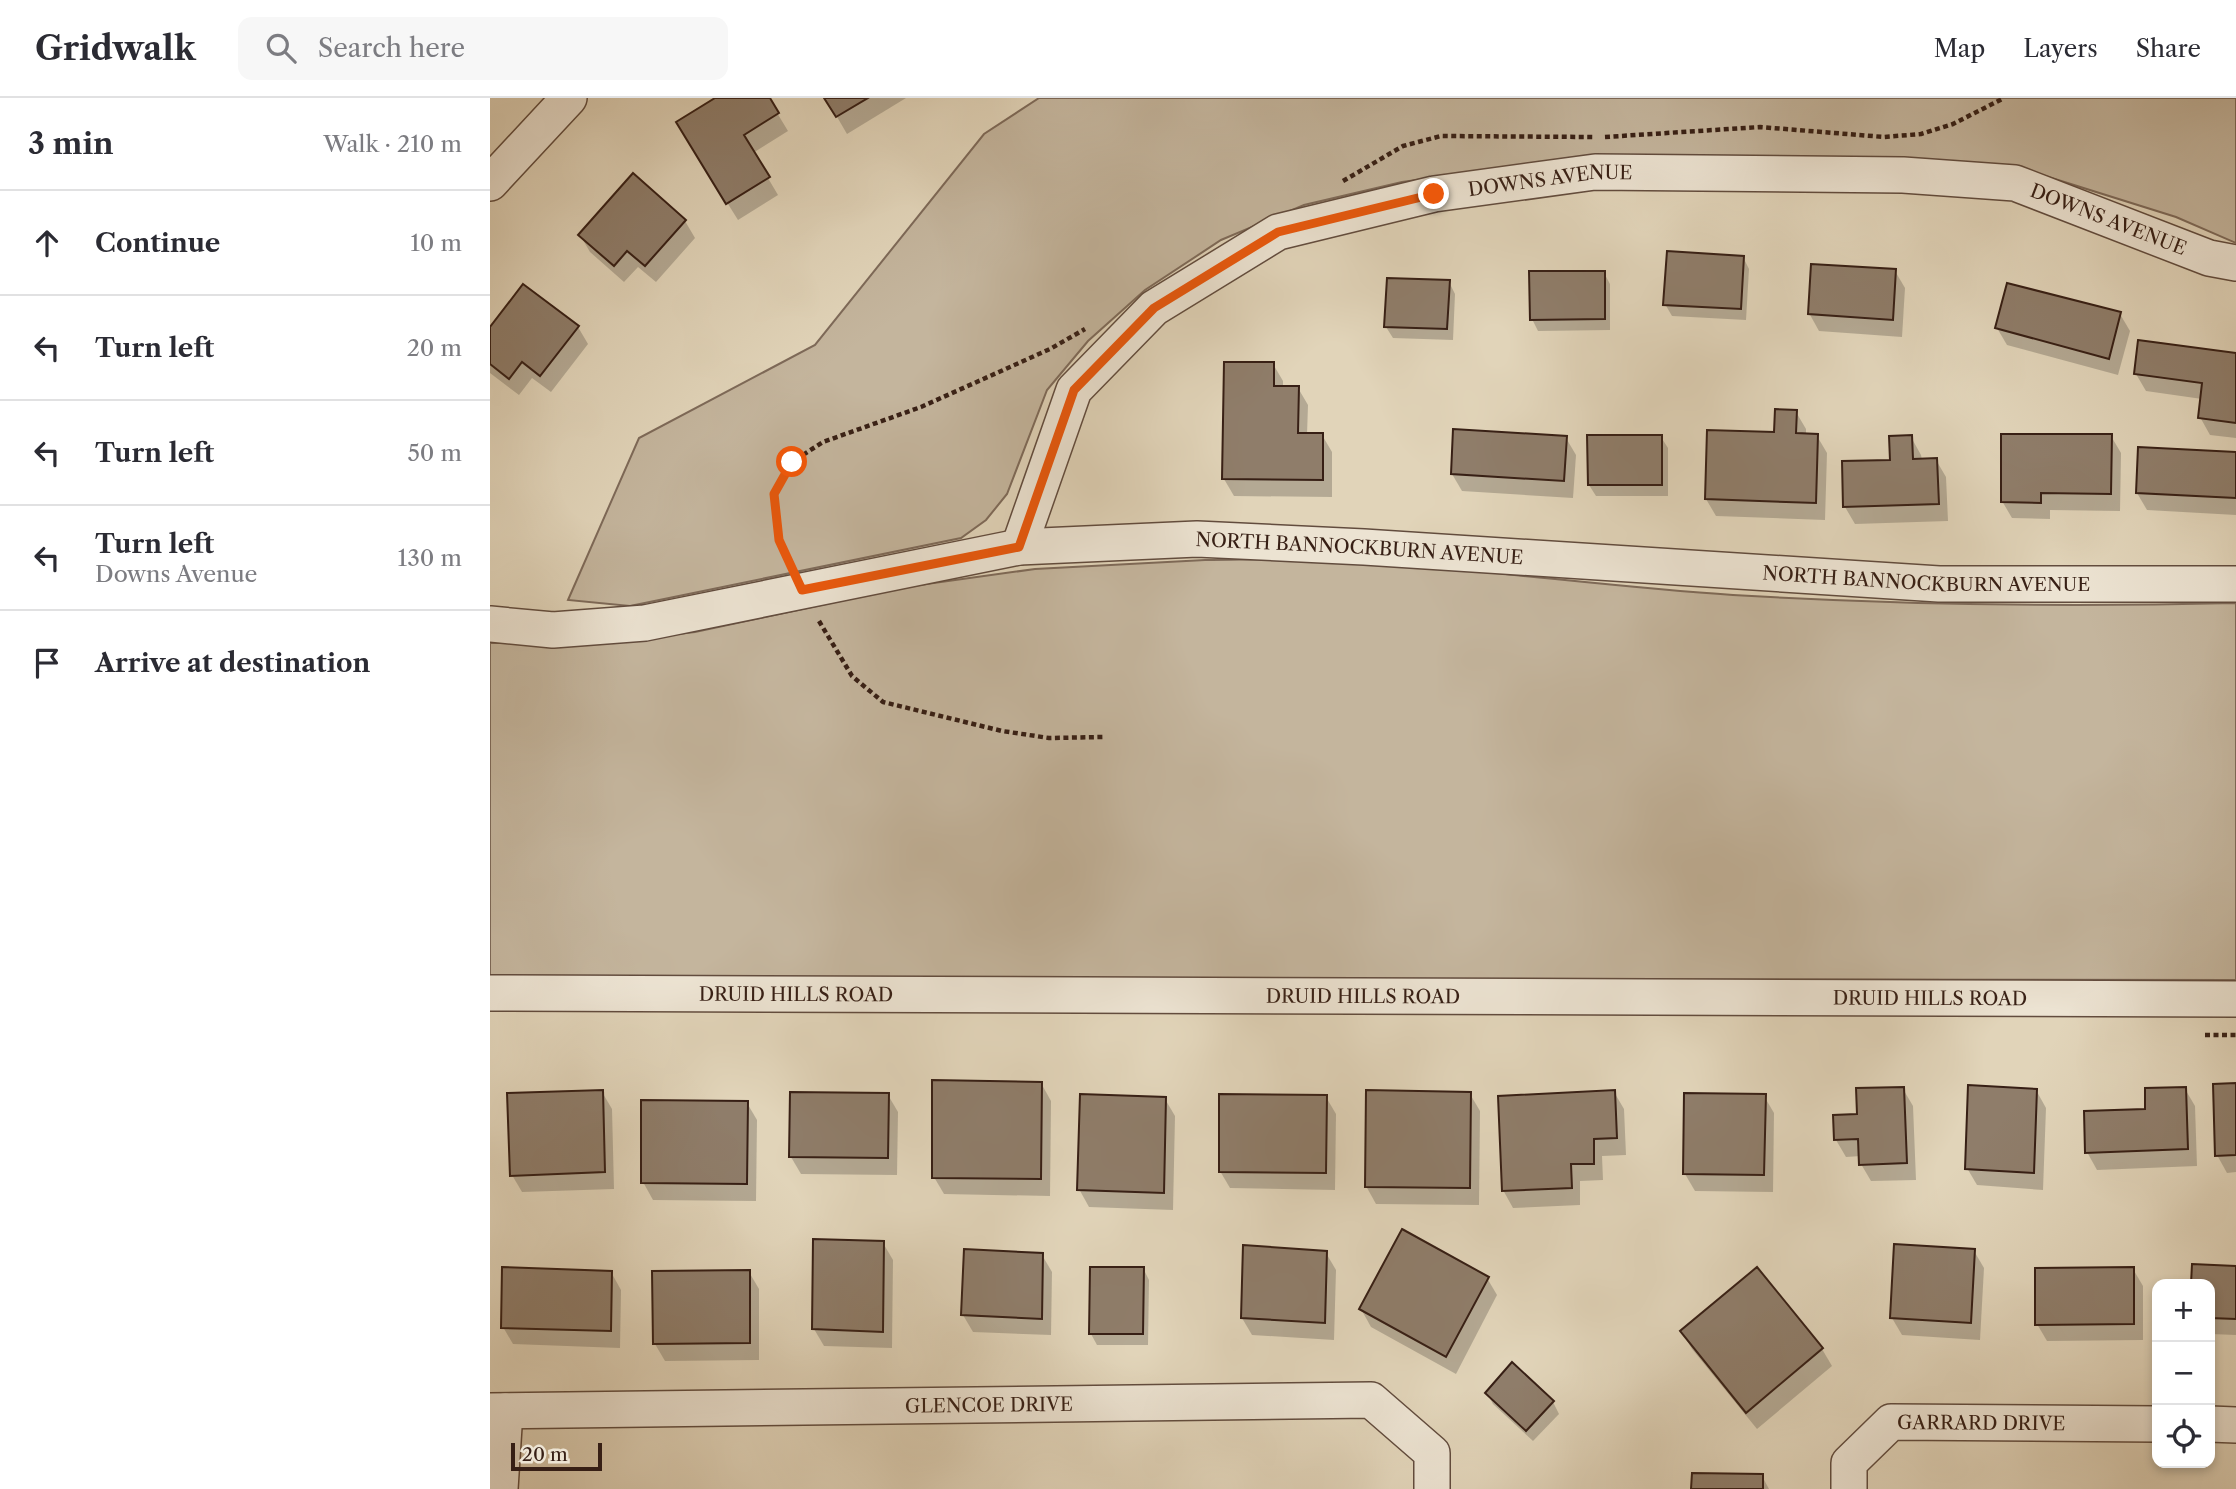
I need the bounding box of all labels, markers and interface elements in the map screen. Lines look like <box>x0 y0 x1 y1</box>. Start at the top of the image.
search box <box>238 17 728 80</box>
text: Gridwalk <box>35 28 196 69</box>
icon: search <box>262 29 300 67</box>
text: Search here <box>318 32 465 64</box>
text: Map <box>1934 34 1985 63</box>
text: Layers <box>2023 34 2098 63</box>
text: Share <box>2136 34 2201 63</box>
text: 3 min <box>28 125 114 162</box>
text: Walk · 210 m <box>323 130 462 158</box>
street label: DOWNS AVENUE <box>1466 160 1633 201</box>
route end <box>1418 178 1449 209</box>
street label: DOWNS AVENUE <box>2027 179 2190 260</box>
icon: ahead <box>28 224 66 262</box>
text: Continue <box>95 227 220 259</box>
text: 10 m <box>410 229 462 257</box>
icon: left <box>28 329 66 367</box>
text: Turn left <box>95 332 214 364</box>
text: 20 m <box>407 334 462 362</box>
icon: left <box>28 434 66 472</box>
text: Turn left <box>95 437 214 469</box>
text: 50 m <box>407 439 462 467</box>
route start <box>776 446 807 477</box>
street label: NORTH BANNOCKBURN AVENUE <box>1195 527 1524 569</box>
text: Turn left <box>95 528 214 560</box>
icon: left <box>28 539 66 577</box>
text: 130 m <box>398 544 462 572</box>
text: Downs Avenue <box>95 560 257 588</box>
street label: NORTH BANNOCKBURN AVENUE <box>1762 561 2090 596</box>
icon: arrive <box>28 644 66 682</box>
text: Arrive at destination <box>95 647 370 679</box>
street label: DRUID HILLS ROAD <box>699 982 893 1006</box>
street label: DRUID HILLS ROAD <box>1266 984 1460 1008</box>
street label: DRUID HILLS ROAD <box>1833 986 2027 1010</box>
map controls <box>2152 1279 2215 1468</box>
button: + <box>2152 1279 2215 1342</box>
button: − <box>2152 1342 2215 1405</box>
street label: GLENCOE DRIVE <box>905 1392 1073 1417</box>
button: locate <box>2152 1405 2215 1468</box>
street label: GARRARD DRIVE <box>1897 1411 2066 1435</box>
scale bar <box>511 1440 602 1472</box>
text: 20 m <box>522 1443 568 1466</box>

